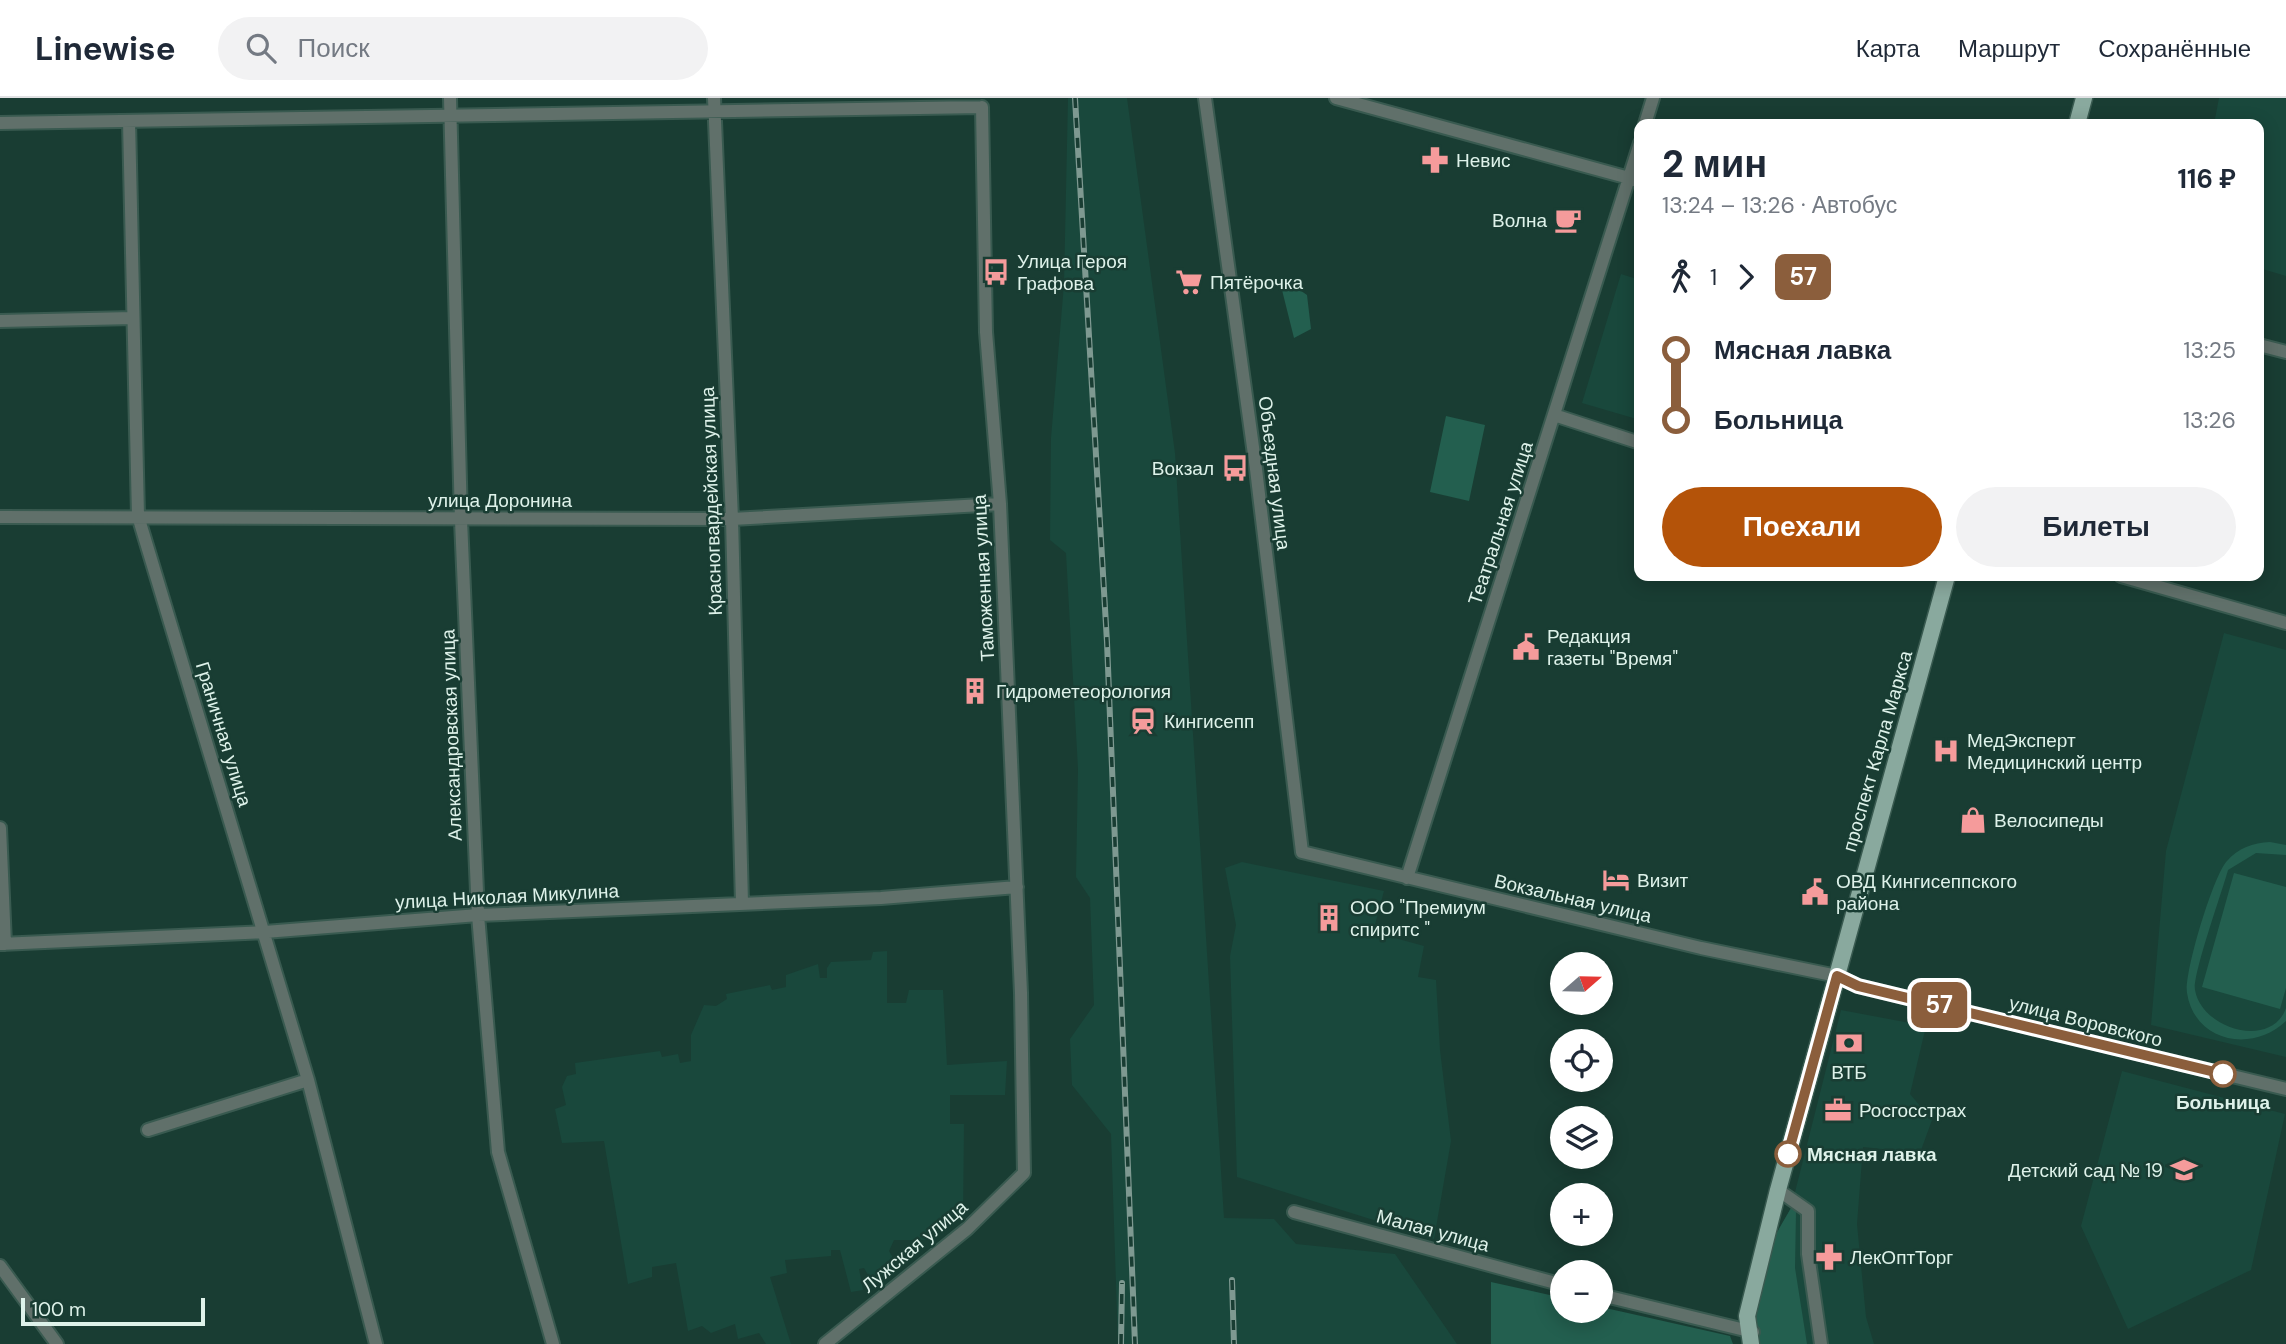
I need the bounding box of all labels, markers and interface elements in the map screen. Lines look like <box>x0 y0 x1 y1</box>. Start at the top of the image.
search box <box>218 17 708 80</box>
text: Linewise <box>35 27 176 70</box>
icon: search <box>242 29 280 67</box>
text: Поиск <box>298 31 370 65</box>
text: Карта <box>1856 33 1920 64</box>
text: Маршрут <box>1958 33 2060 64</box>
text: Сохранённые <box>2098 33 2251 64</box>
text: 2 мин <box>1662 139 1767 189</box>
pharmacy icon: Невис <box>1420 145 1450 175</box>
place label: Невис <box>1456 148 1511 173</box>
text: 116 ₽ <box>2177 162 2236 196</box>
text: 13:24 – 13:26 · Автобус <box>1662 190 1897 220</box>
cafe icon: Волна <box>1553 205 1583 235</box>
place label: Волна <box>1492 208 1547 233</box>
place label: Улица Героя Графова <box>1017 249 1127 296</box>
bus stop icon: Улица Героя Графова <box>981 257 1011 287</box>
icon: walk <box>1662 258 1700 296</box>
icon: forward <box>1727 258 1765 296</box>
text: 57 <box>1789 261 1817 292</box>
text: 1 <box>1710 262 1717 292</box>
supermarket icon: Пятёрочка <box>1174 267 1204 297</box>
place label: Пятёрочка <box>1210 270 1304 295</box>
text: Мясная лавка <box>1714 333 1891 367</box>
text: 13:25 <box>2183 335 2236 365</box>
street label: Красногвардейская улица <box>695 386 728 616</box>
street label: Объездная улица <box>1253 395 1296 552</box>
text: Больница <box>1714 403 1843 437</box>
text: 13:26 <box>2183 405 2236 435</box>
street label: Театральная улица <box>1462 438 1539 608</box>
bus stop icon: Вокзал <box>1220 453 1250 483</box>
place label: Вокзал <box>1152 456 1214 481</box>
button: Поехали <box>1662 487 1942 567</box>
button: Билеты <box>1956 487 2236 567</box>
street label: улица Доронина <box>428 488 573 513</box>
street label: Таможенная улица <box>967 493 1000 662</box>
place label: Редакция газеты "Время" <box>1547 624 1678 671</box>
street label: Александровская улица <box>435 628 468 841</box>
public building icon: Редакция газеты "Время" <box>1511 632 1541 662</box>
street label: проспект Карла Маркса <box>1837 647 1918 855</box>
street label: Граничная улица <box>190 659 258 810</box>
building icon: Гидрометеорология <box>960 676 990 706</box>
place label: Гидрометеорология <box>996 679 1171 704</box>
station icon: Кингисепп <box>1128 706 1158 736</box>
place label: Кингисепп <box>1164 709 1254 734</box>
place label: МедЭксперт Медицинский центр <box>1967 728 2142 775</box>
hospital icon: МедЭксперт Медицинский центр <box>1931 736 1961 766</box>
shop icon: Велосипеды <box>1958 805 1988 835</box>
place label: Велосипеды <box>1994 808 2104 833</box>
hotel icon: Визит <box>1601 865 1631 895</box>
street label: Вокзальная улица <box>1492 868 1654 929</box>
place label: Визит <box>1637 868 1689 893</box>
place label: ОВД Кингисеппского района <box>1836 869 2017 916</box>
public building icon: ОВД Кингисеппского района <box>1800 877 1830 907</box>
street label: улица Николая Микулина <box>394 878 620 915</box>
place label: ООО "Премиум спиритс " <box>1350 895 1486 942</box>
building icon: ООО "Премиум спиритс " <box>1314 903 1344 933</box>
north arrow <box>1550 952 1614 1015</box>
map controls <box>1550 952 1613 1323</box>
line badge: 57 <box>1908 982 1970 1028</box>
text: 57 <box>1925 989 1953 1020</box>
street label: улица Воровского <box>2007 990 2165 1053</box>
bank icon: ВТБ <box>1834 1028 1864 1058</box>
button: locate <box>1550 1029 1613 1092</box>
place label: ВТБ <box>1831 1060 1867 1085</box>
marker: Больница <box>2210 1061 2236 1087</box>
place label: Больница <box>2176 1090 2271 1115</box>
office icon: Росгосстрах <box>1823 1095 1853 1125</box>
place label: Росгосстрах <box>1859 1098 1967 1123</box>
button: layers <box>1550 1106 1613 1169</box>
marker: Мясная лавка <box>1775 1141 1801 1167</box>
place label: Мясная лавка <box>1807 1142 1937 1167</box>
school or university icon: Детский сад № 19 <box>2169 1155 2199 1185</box>
place label: Детский сад № 19 <box>2008 1158 2163 1183</box>
button: + <box>1550 1183 1613 1246</box>
street label: Лужская улица <box>856 1194 973 1298</box>
street label: Малая улица <box>1374 1203 1492 1258</box>
pharmacy icon: ЛекОптТорг <box>1814 1242 1844 1272</box>
place label: ЛекОптТорг <box>1850 1245 1953 1270</box>
button: − <box>1550 1260 1613 1323</box>
scale bar <box>21 1295 205 1327</box>
text: 100 m <box>32 1297 86 1322</box>

